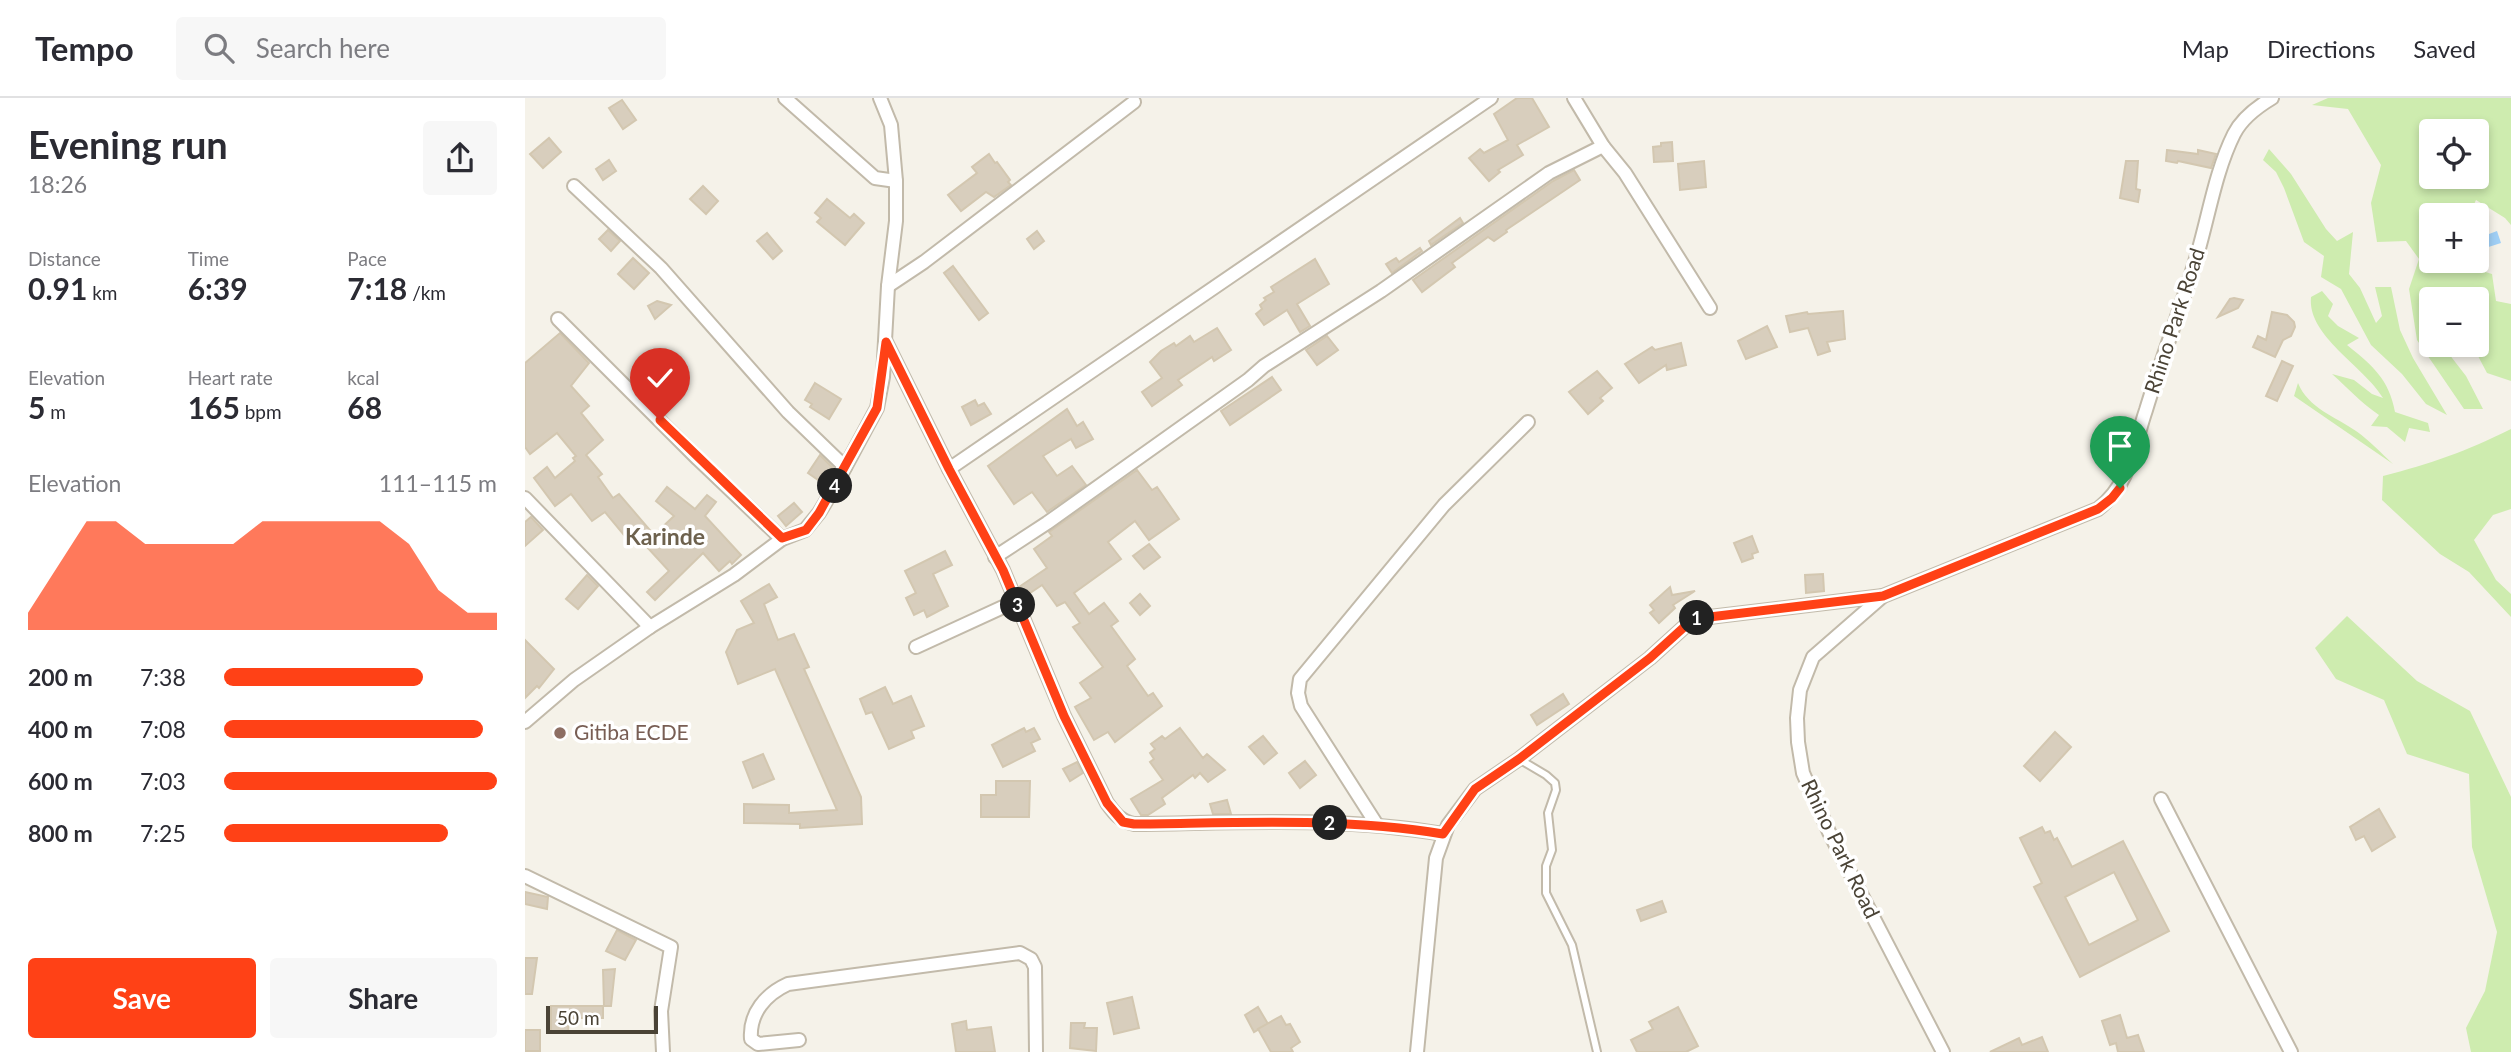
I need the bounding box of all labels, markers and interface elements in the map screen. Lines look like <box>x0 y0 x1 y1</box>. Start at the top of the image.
search box <box>176 17 666 80</box>
text: Tempo <box>35 28 134 68</box>
icon: search <box>200 29 238 67</box>
text: Search here <box>256 32 390 64</box>
text: Map <box>2182 34 2229 63</box>
text: Directions <box>2267 34 2375 63</box>
text: Saved <box>2413 34 2476 63</box>
map controls <box>2419 119 2489 357</box>
button: locate <box>2419 119 2489 189</box>
text: Evening run <box>28 121 228 167</box>
button: share <box>423 121 497 195</box>
text: 18:26 <box>28 170 87 198</box>
button: + <box>2419 203 2489 273</box>
street label: Rhino Park Road <box>2138 245 2209 397</box>
text: Distance <box>28 247 101 270</box>
text: Time <box>188 247 229 270</box>
text: Pace <box>347 247 387 270</box>
text: 0.91 <box>28 270 87 306</box>
text: 6:39 <box>188 270 248 306</box>
text: 7:18 <box>347 270 407 306</box>
text: km <box>87 281 117 304</box>
text: /km <box>407 281 446 304</box>
button: − <box>2419 287 2489 357</box>
pin <box>630 348 690 420</box>
icon: check <box>641 359 679 397</box>
text: Elevation <box>28 366 105 389</box>
text: Heart rate <box>188 366 273 389</box>
text: kcal <box>347 366 379 389</box>
text: 5 <box>28 389 45 425</box>
text: 165 <box>188 389 240 425</box>
text: 68 <box>347 389 382 425</box>
text: m <box>45 400 66 423</box>
text: bpm <box>240 400 282 423</box>
pin <box>2090 416 2150 488</box>
icon: arrive <box>2101 427 2139 465</box>
pin: 4 <box>817 468 853 504</box>
text: Elevation <box>28 469 121 497</box>
text: 111–115 m <box>379 469 497 497</box>
text: 4 <box>829 474 840 497</box>
district label: Karinde <box>625 522 705 550</box>
pin: 3 <box>1001 588 1035 622</box>
text: 3 <box>1012 593 1023 616</box>
pin: 1 <box>1679 601 1715 636</box>
text: 1 <box>1691 606 1702 629</box>
text: 200 m <box>28 663 93 691</box>
text: 7:38 <box>140 663 186 691</box>
text: 400 m <box>28 715 93 743</box>
text: 7:08 <box>140 715 186 743</box>
place label: Gitiba ECDE <box>574 719 689 744</box>
marker: Gitiba ECDE <box>552 725 568 741</box>
text: 600 m <box>28 767 93 795</box>
text: 7:03 <box>140 767 186 795</box>
street label: Rhino Park Road <box>1797 775 1886 922</box>
pin: 2 <box>1313 806 1347 840</box>
text: 2 <box>1324 811 1335 834</box>
text: 800 m <box>28 819 93 847</box>
text: 7:25 <box>140 819 186 847</box>
button: Save <box>28 958 256 1038</box>
button: Share <box>270 958 497 1038</box>
scale bar <box>546 1003 658 1035</box>
text: 50 m <box>557 1006 600 1029</box>

